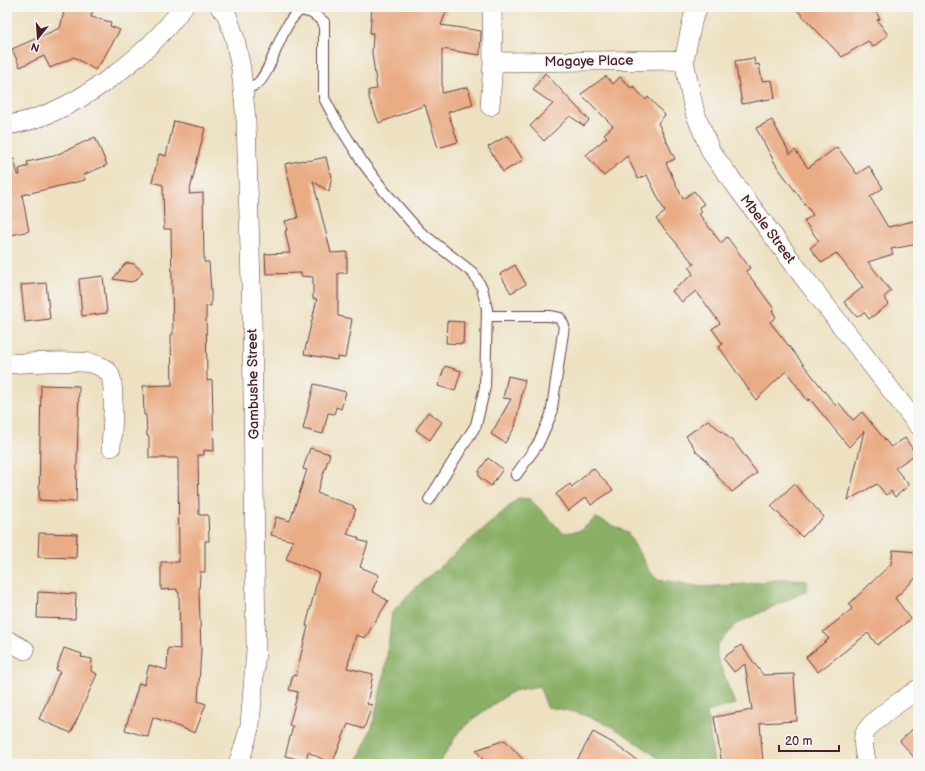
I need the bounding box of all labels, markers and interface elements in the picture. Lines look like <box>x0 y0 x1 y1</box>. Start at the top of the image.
north arrow <box>18 18 58 58</box>
text: N <box>29 40 41 55</box>
street label: Magaye Place <box>544 52 634 70</box>
street label: Mbele Street <box>737 191 800 267</box>
street label: Gambushe Street <box>244 328 262 439</box>
scale bar <box>779 727 839 753</box>
text: 20 m <box>785 734 812 749</box>

